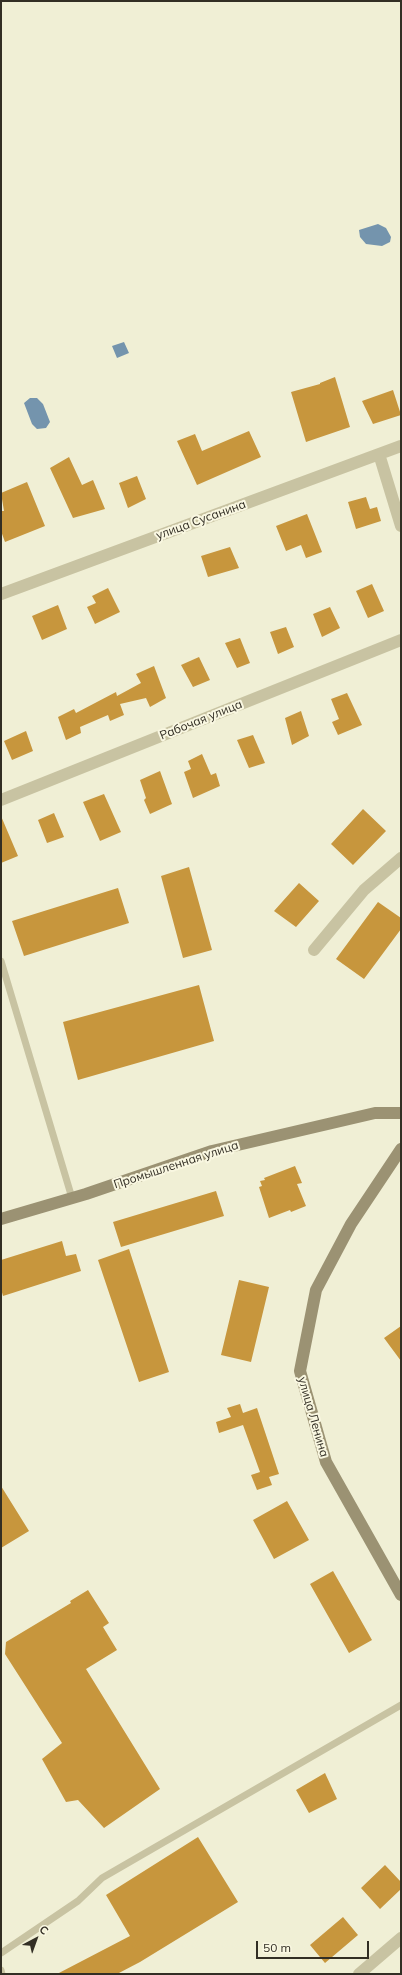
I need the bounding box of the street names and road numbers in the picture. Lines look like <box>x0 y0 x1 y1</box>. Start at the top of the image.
street label: улица Сусанина <box>154 497 248 543</box>
street label: Рабочая улица <box>158 697 244 743</box>
street label: Промышленная улица <box>112 1138 240 1192</box>
street label: улица Ленина <box>295 1375 331 1459</box>

